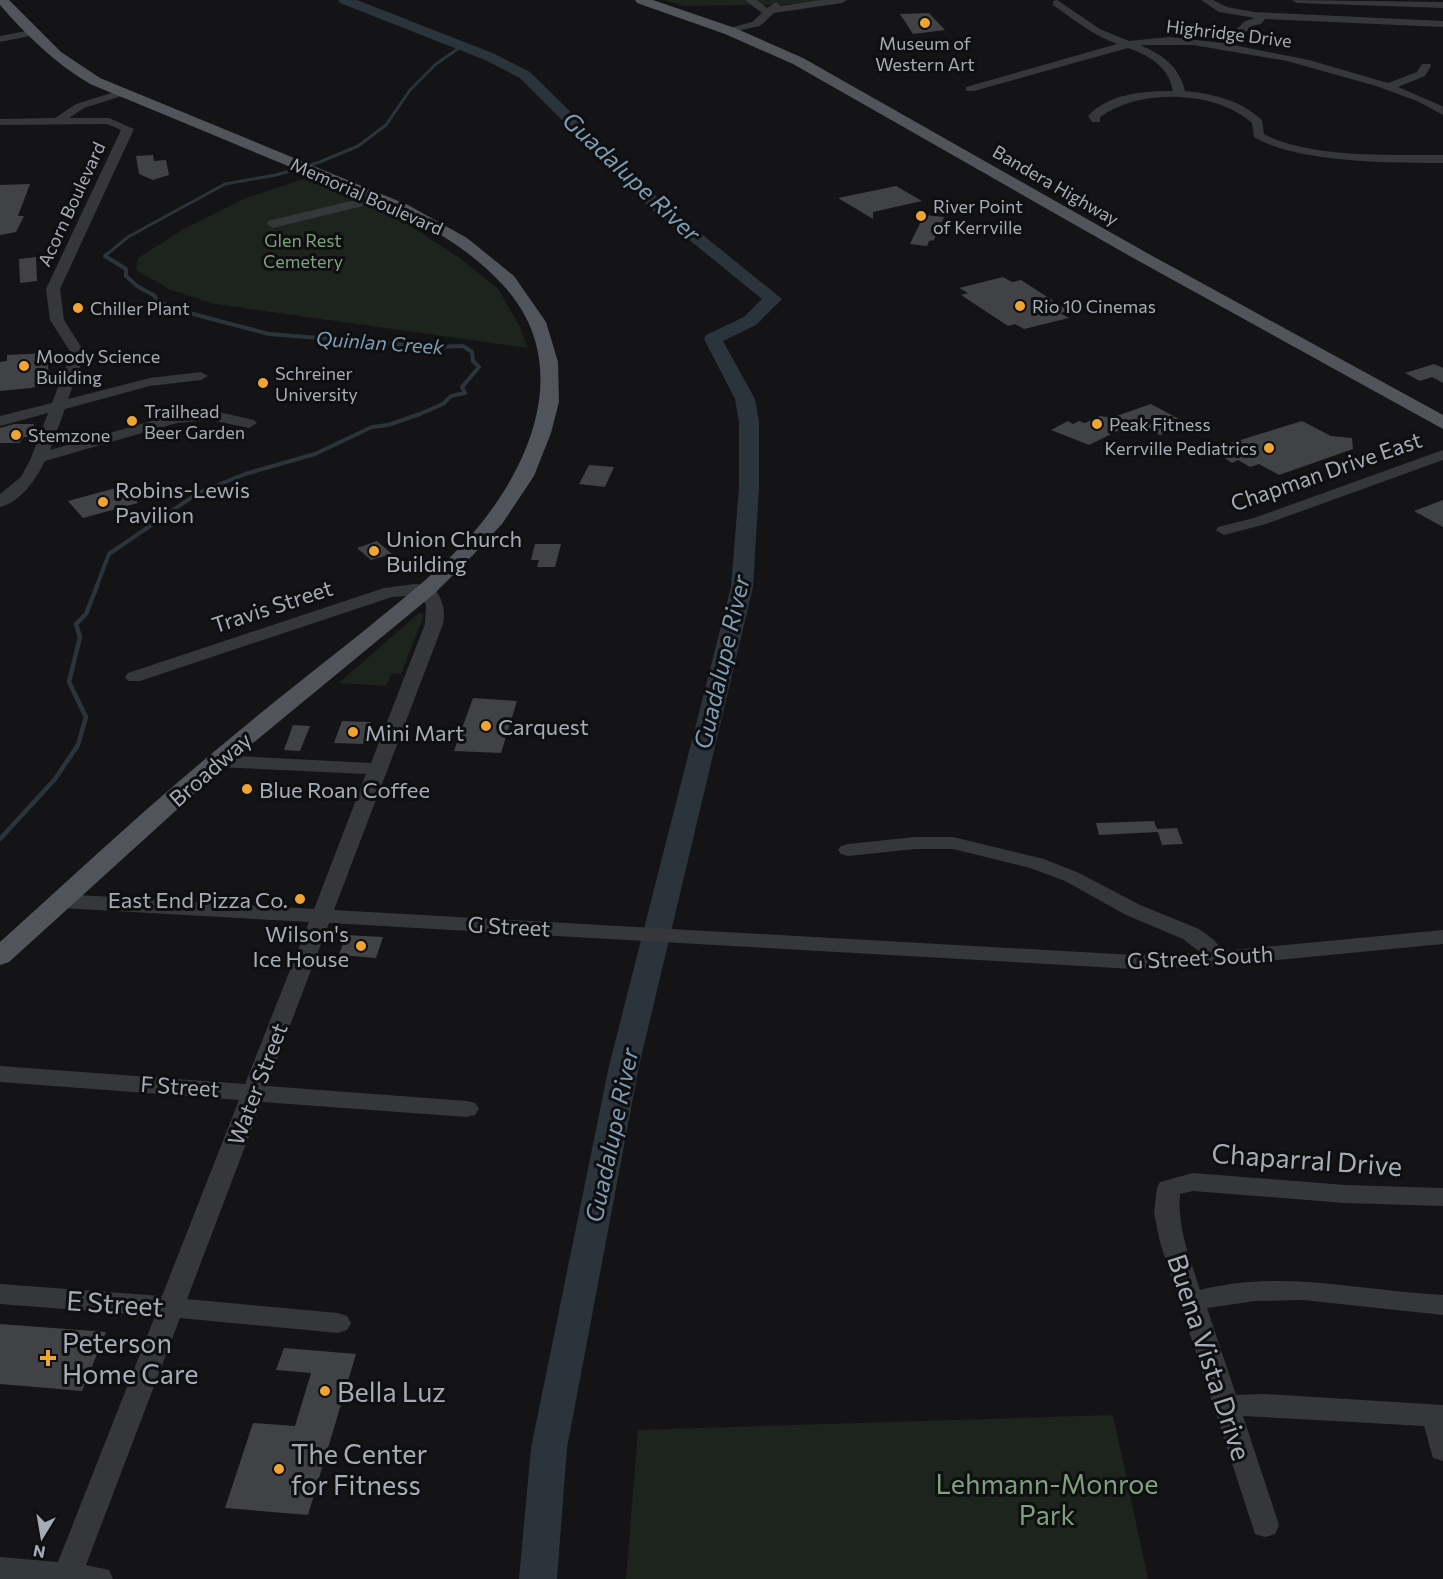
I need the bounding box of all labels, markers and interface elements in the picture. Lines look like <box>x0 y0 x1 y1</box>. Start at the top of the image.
street label: Highridge Drive <box>1165 14 1293 52</box>
marker: Museum of Western Art <box>918 16 932 30</box>
place label: Museum of Western Art <box>875 32 975 75</box>
water label: Guadalupe River <box>557 105 708 248</box>
street label: Acorn Boulevard <box>33 138 109 270</box>
street label: Bandera Highway <box>989 140 1123 230</box>
street label: Memorial Boulevard <box>287 153 447 239</box>
place label: River Point of Kerrville <box>933 195 1023 238</box>
marker: River Point of Kerrville <box>914 209 928 223</box>
park label: Glen Rest Cemetery <box>263 229 343 272</box>
place label: Rio 10 Cinemas <box>1032 295 1156 317</box>
place label: Chiller Plant <box>90 297 190 319</box>
marker: Rio 10 Cinemas <box>1013 299 1027 313</box>
marker: Chiller Plant <box>71 301 85 315</box>
water label: Quinlan Creek <box>315 326 446 359</box>
place label: Moody Science Building <box>36 345 160 388</box>
marker: Moody Science Building <box>17 359 31 373</box>
place label: Schreiner University <box>275 362 358 405</box>
marker: Schreiner University <box>256 376 270 390</box>
place label: Trailhead Beer Garden <box>144 400 245 443</box>
place label: Peak Fitness <box>1109 413 1211 435</box>
marker: Trailhead Beer Garden <box>125 414 139 428</box>
marker: Peak Fitness <box>1090 417 1104 431</box>
place label: Stemzone <box>28 424 110 446</box>
street label: Chapman Drive East <box>1227 426 1425 516</box>
marker: Stemzone <box>9 428 23 442</box>
place label: Kerrville Pediatrics <box>1105 437 1257 459</box>
marker: Kerrville Pediatrics <box>1262 441 1276 455</box>
place label: Robins-Lewis Pavilion <box>115 476 250 528</box>
marker: Robins-Lewis Pavilion <box>96 495 110 509</box>
place label: Union Church Building <box>386 525 522 577</box>
marker: Union Church Building <box>367 544 381 558</box>
water label: Guadalupe River <box>687 571 755 752</box>
street label: Travis Street <box>208 574 336 638</box>
place label: Carquest <box>498 713 589 740</box>
place label: Mini Mart <box>365 719 464 746</box>
marker: Carquest <box>479 719 493 733</box>
marker: Mini Mart <box>346 725 360 739</box>
street label: Broadway <box>163 726 257 812</box>
place label: Blue Roan Coffee <box>259 776 430 803</box>
marker: Blue Roan Coffee <box>240 782 254 796</box>
place label: East End Pizza Co. <box>108 886 288 913</box>
marker: East End Pizza Co. <box>293 892 307 906</box>
street label: G Street <box>467 910 551 942</box>
place label: Wilson's Ice House <box>253 920 349 972</box>
marker: Wilson's Ice House <box>354 939 368 953</box>
street label: G Street South <box>1126 940 1274 974</box>
street label: Water Street <box>221 1019 293 1149</box>
water label: Guadalupe River <box>578 1044 644 1225</box>
street label: F Street <box>140 1070 220 1102</box>
street label: Chaparral Drive <box>1211 1136 1403 1182</box>
street label: Buena Vista Drive <box>1161 1250 1259 1464</box>
street label: E Street <box>65 1283 165 1323</box>
place label: Peterson Home Care <box>62 1326 199 1390</box>
marker: Peterson Home Care <box>39 1349 57 1367</box>
place label: Bella Luz <box>337 1375 446 1408</box>
marker: Bella Luz <box>318 1384 332 1398</box>
place label: The Center for Fitness <box>291 1437 428 1501</box>
marker: The Center for Fitness <box>272 1462 286 1476</box>
park label: Lehmann-Monroe Park <box>935 1467 1159 1531</box>
north arrow <box>12 1507 72 1567</box>
text: N <box>31 1542 47 1563</box>

